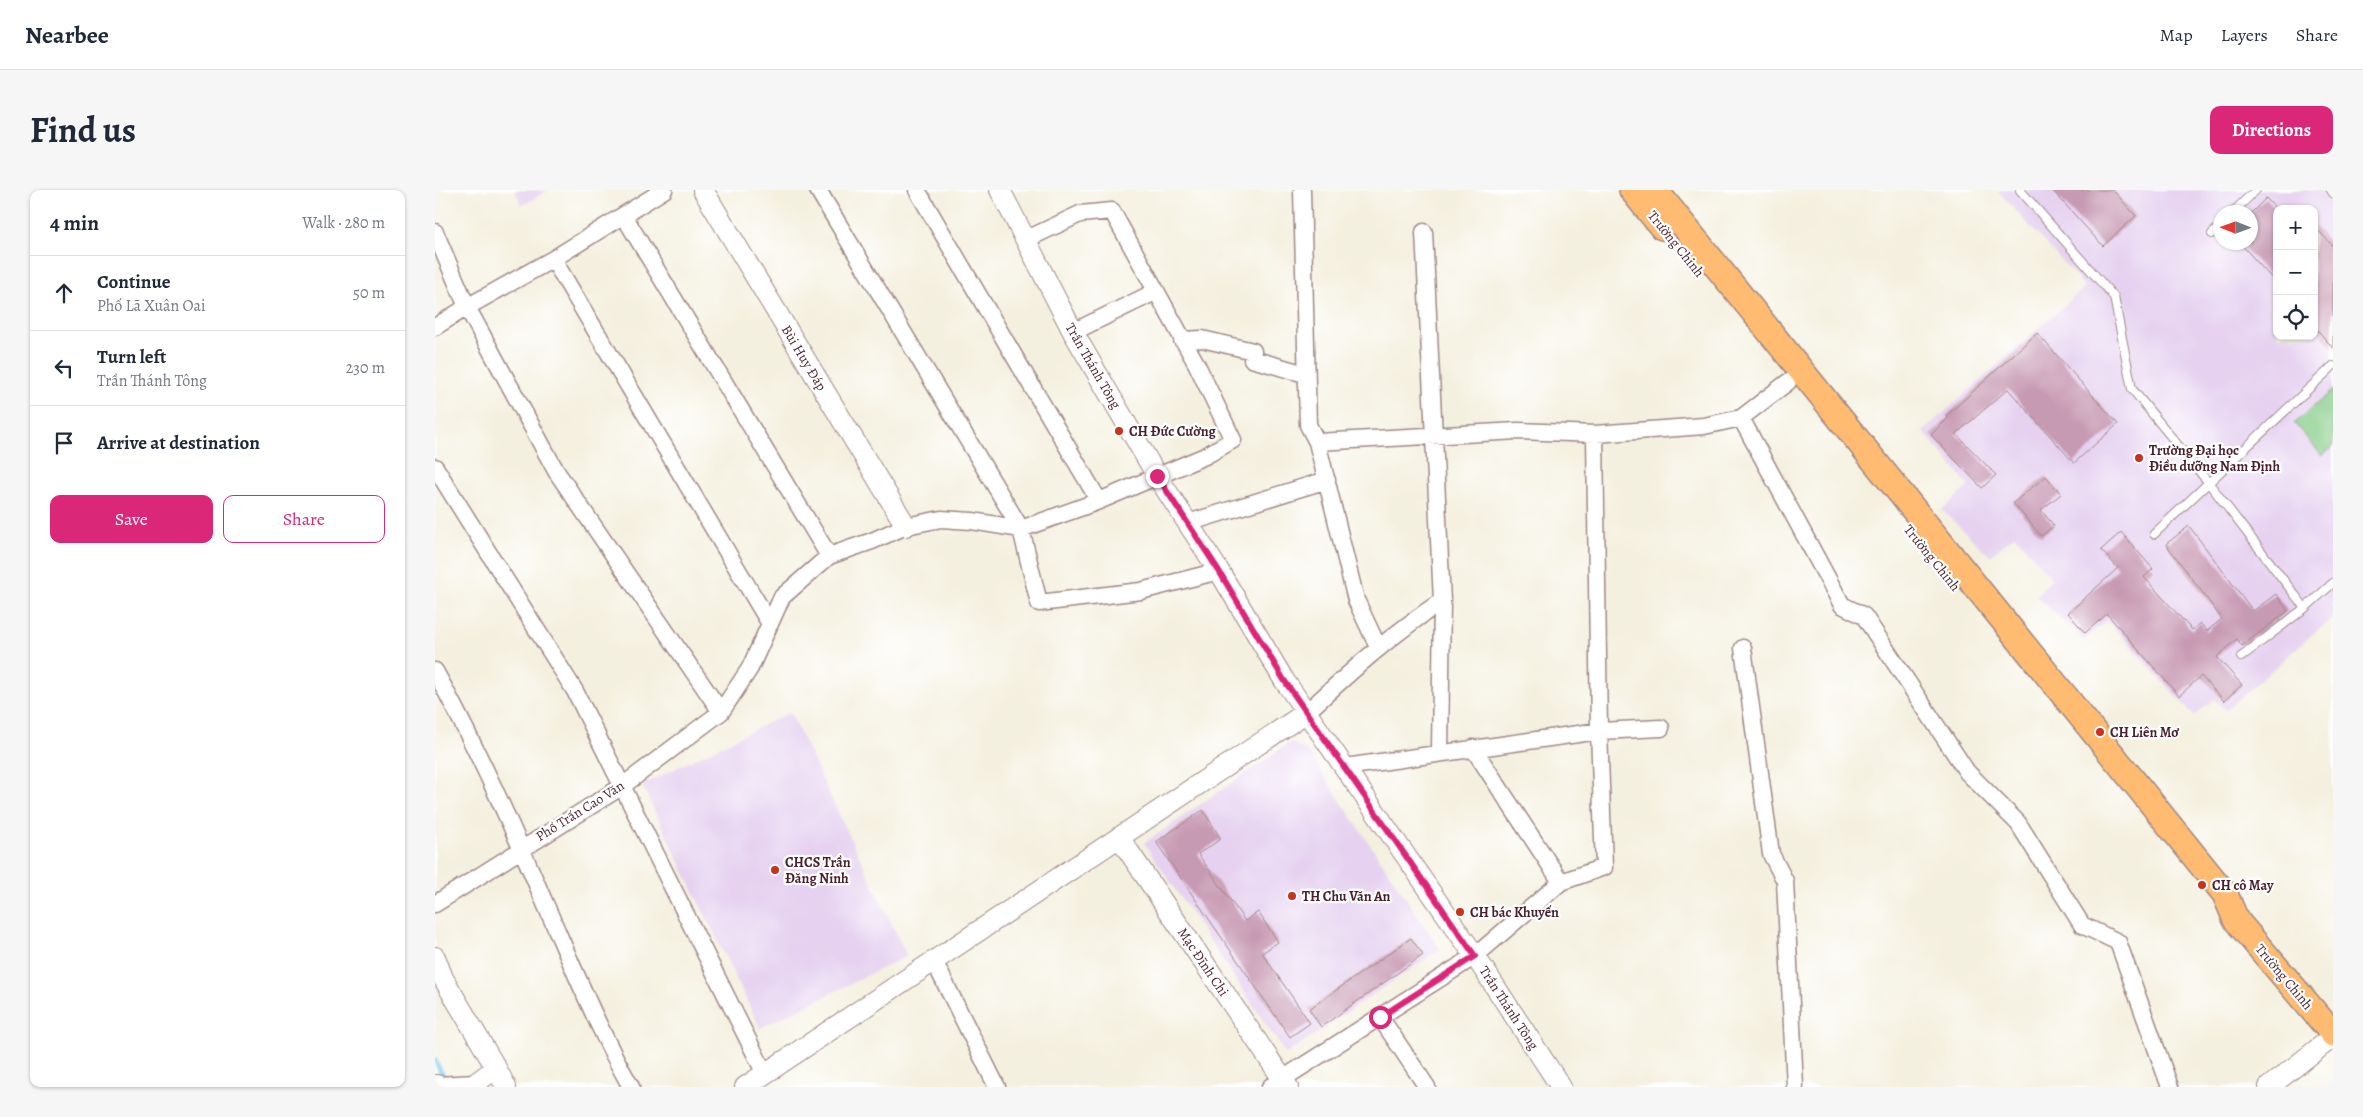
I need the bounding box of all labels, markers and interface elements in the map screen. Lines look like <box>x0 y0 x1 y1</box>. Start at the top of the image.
text: Nearbee <box>25 19 109 51</box>
text: Map <box>2160 23 2193 47</box>
text: Layers <box>2221 23 2268 47</box>
text: Share <box>2296 23 2338 47</box>
text: Find us <box>30 106 136 154</box>
button: Directions <box>2210 106 2333 154</box>
north arrow <box>2213 205 2258 250</box>
map controls <box>2273 205 2318 340</box>
button: + <box>2273 205 2318 250</box>
street label: Trường Chinh <box>1643 207 1709 282</box>
text: 4 min <box>50 209 99 237</box>
text: Walk · 280 m <box>302 212 385 234</box>
button: − <box>2273 250 2318 295</box>
text: Continue <box>97 269 171 295</box>
icon: ahead <box>50 279 78 307</box>
text: 50 m <box>353 282 385 304</box>
text: Phố Lã Xuân Oai <box>97 295 206 317</box>
button: locate <box>2273 295 2318 340</box>
street label: Trần Thánh Tông <box>1061 320 1125 412</box>
street label: Bùi Huy Đáp <box>777 322 831 394</box>
text: Turn left <box>97 344 166 370</box>
icon: left <box>50 354 78 382</box>
text: 230 m <box>346 357 385 379</box>
text: Trần Thánh Tông <box>97 370 207 392</box>
place label: CH Đức Cường <box>1129 422 1216 441</box>
marker: CH Đức Cường <box>1113 425 1125 437</box>
icon: arrive <box>50 429 78 457</box>
text: Arrive at destination <box>97 430 260 456</box>
place label: Trường Đại học Điều dưỡng Nam Định <box>2149 441 2280 476</box>
marker: Trường Đại học Điều dưỡng Nam Định <box>2133 452 2145 464</box>
route end <box>1146 465 1169 488</box>
button: Save <box>50 495 213 543</box>
button: Share <box>223 495 385 543</box>
street label: Trường Chinh <box>1899 521 1965 596</box>
place label: CH Liên Mơ <box>2110 723 2179 742</box>
marker: CH Liên Mơ <box>2094 726 2106 738</box>
street label: Phố Trấn Cao Văn <box>532 776 628 846</box>
place label: CHCS Trần Đăng Ninh <box>785 853 851 888</box>
marker: CHCS Trần Đăng Ninh <box>769 864 781 876</box>
place label: CH cô May <box>2212 876 2274 895</box>
marker: CH cô May <box>2196 879 2208 891</box>
place label: TH Chu Văn An <box>1302 887 1390 906</box>
marker: TH Chu Văn An <box>1286 890 1298 902</box>
place label: CH bác Khuyến <box>1470 903 1559 922</box>
marker: CH bác Khuyến <box>1454 906 1466 918</box>
street label: Mạc Đĩnh Chi <box>1173 924 1233 1000</box>
street label: Trường Chinh <box>2251 940 2317 1014</box>
street label: Trần Thánh Tông <box>1475 962 1543 1054</box>
route start <box>1369 1006 1392 1029</box>

